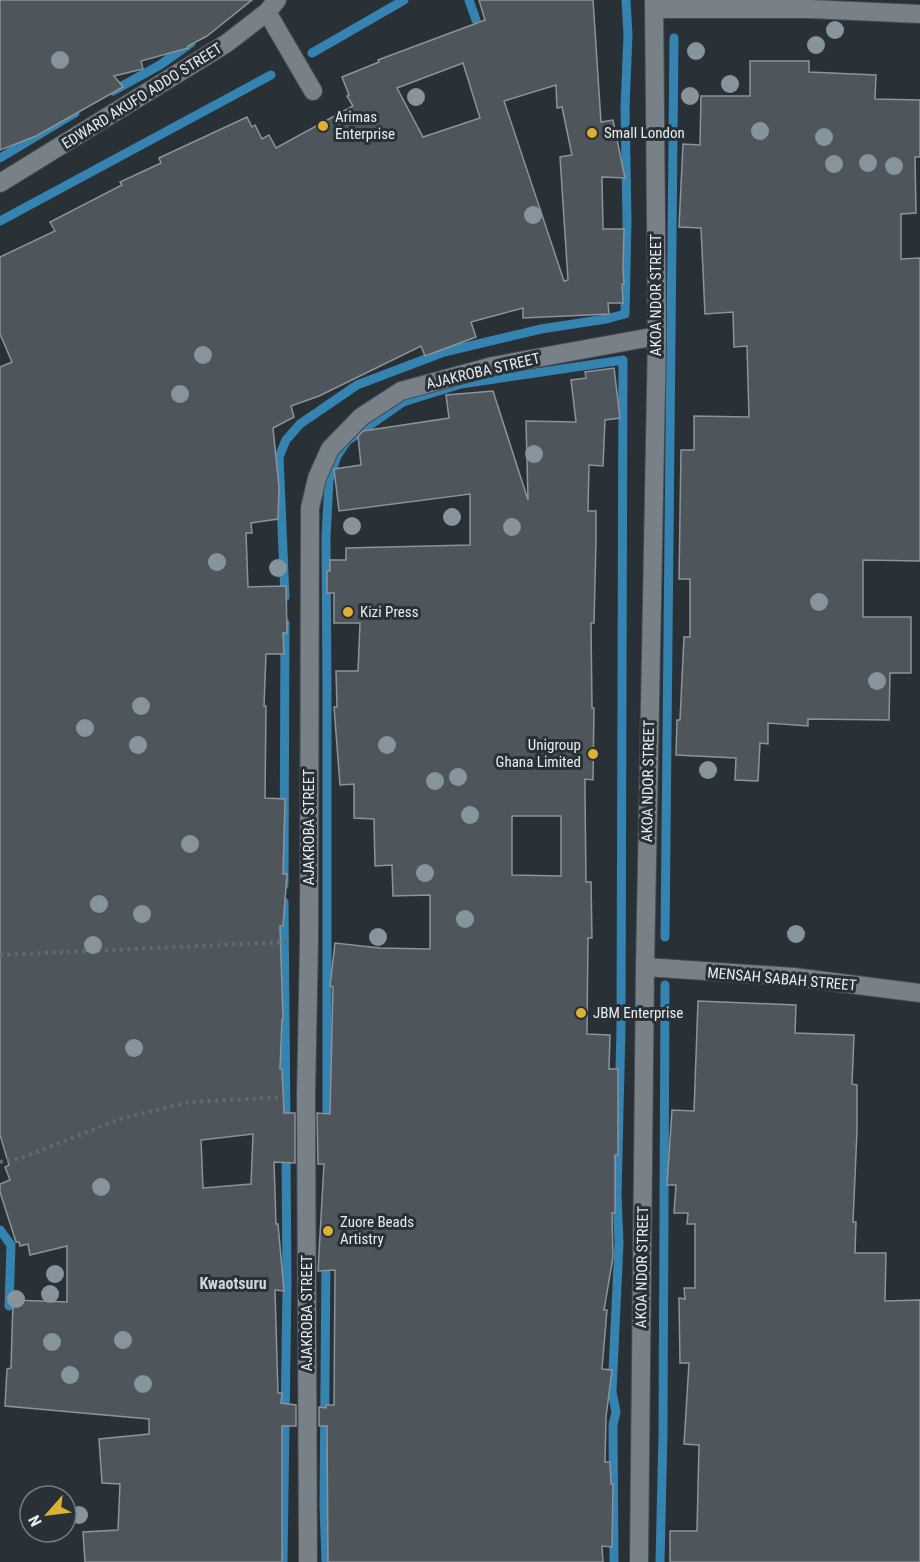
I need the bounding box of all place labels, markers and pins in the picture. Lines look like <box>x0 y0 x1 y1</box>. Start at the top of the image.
place label: Arimas Enterprise <box>335 108 395 143</box>
marker: Arimas Enterprise <box>316 119 330 133</box>
place label: Small London <box>604 124 685 142</box>
marker: Small London <box>585 126 599 140</box>
place label: Kizi Press <box>360 603 419 621</box>
marker: Kizi Press <box>341 605 355 619</box>
place label: Unigroup Ghana Limited <box>496 736 581 771</box>
marker: Unigroup Ghana Limited <box>586 747 600 761</box>
place label: JBM Enterprise <box>593 1004 683 1022</box>
marker: JBM Enterprise <box>574 1006 588 1020</box>
place label: Zuore Beads Artistry <box>340 1213 414 1248</box>
marker: Zuore Beads Artistry <box>321 1224 335 1238</box>

